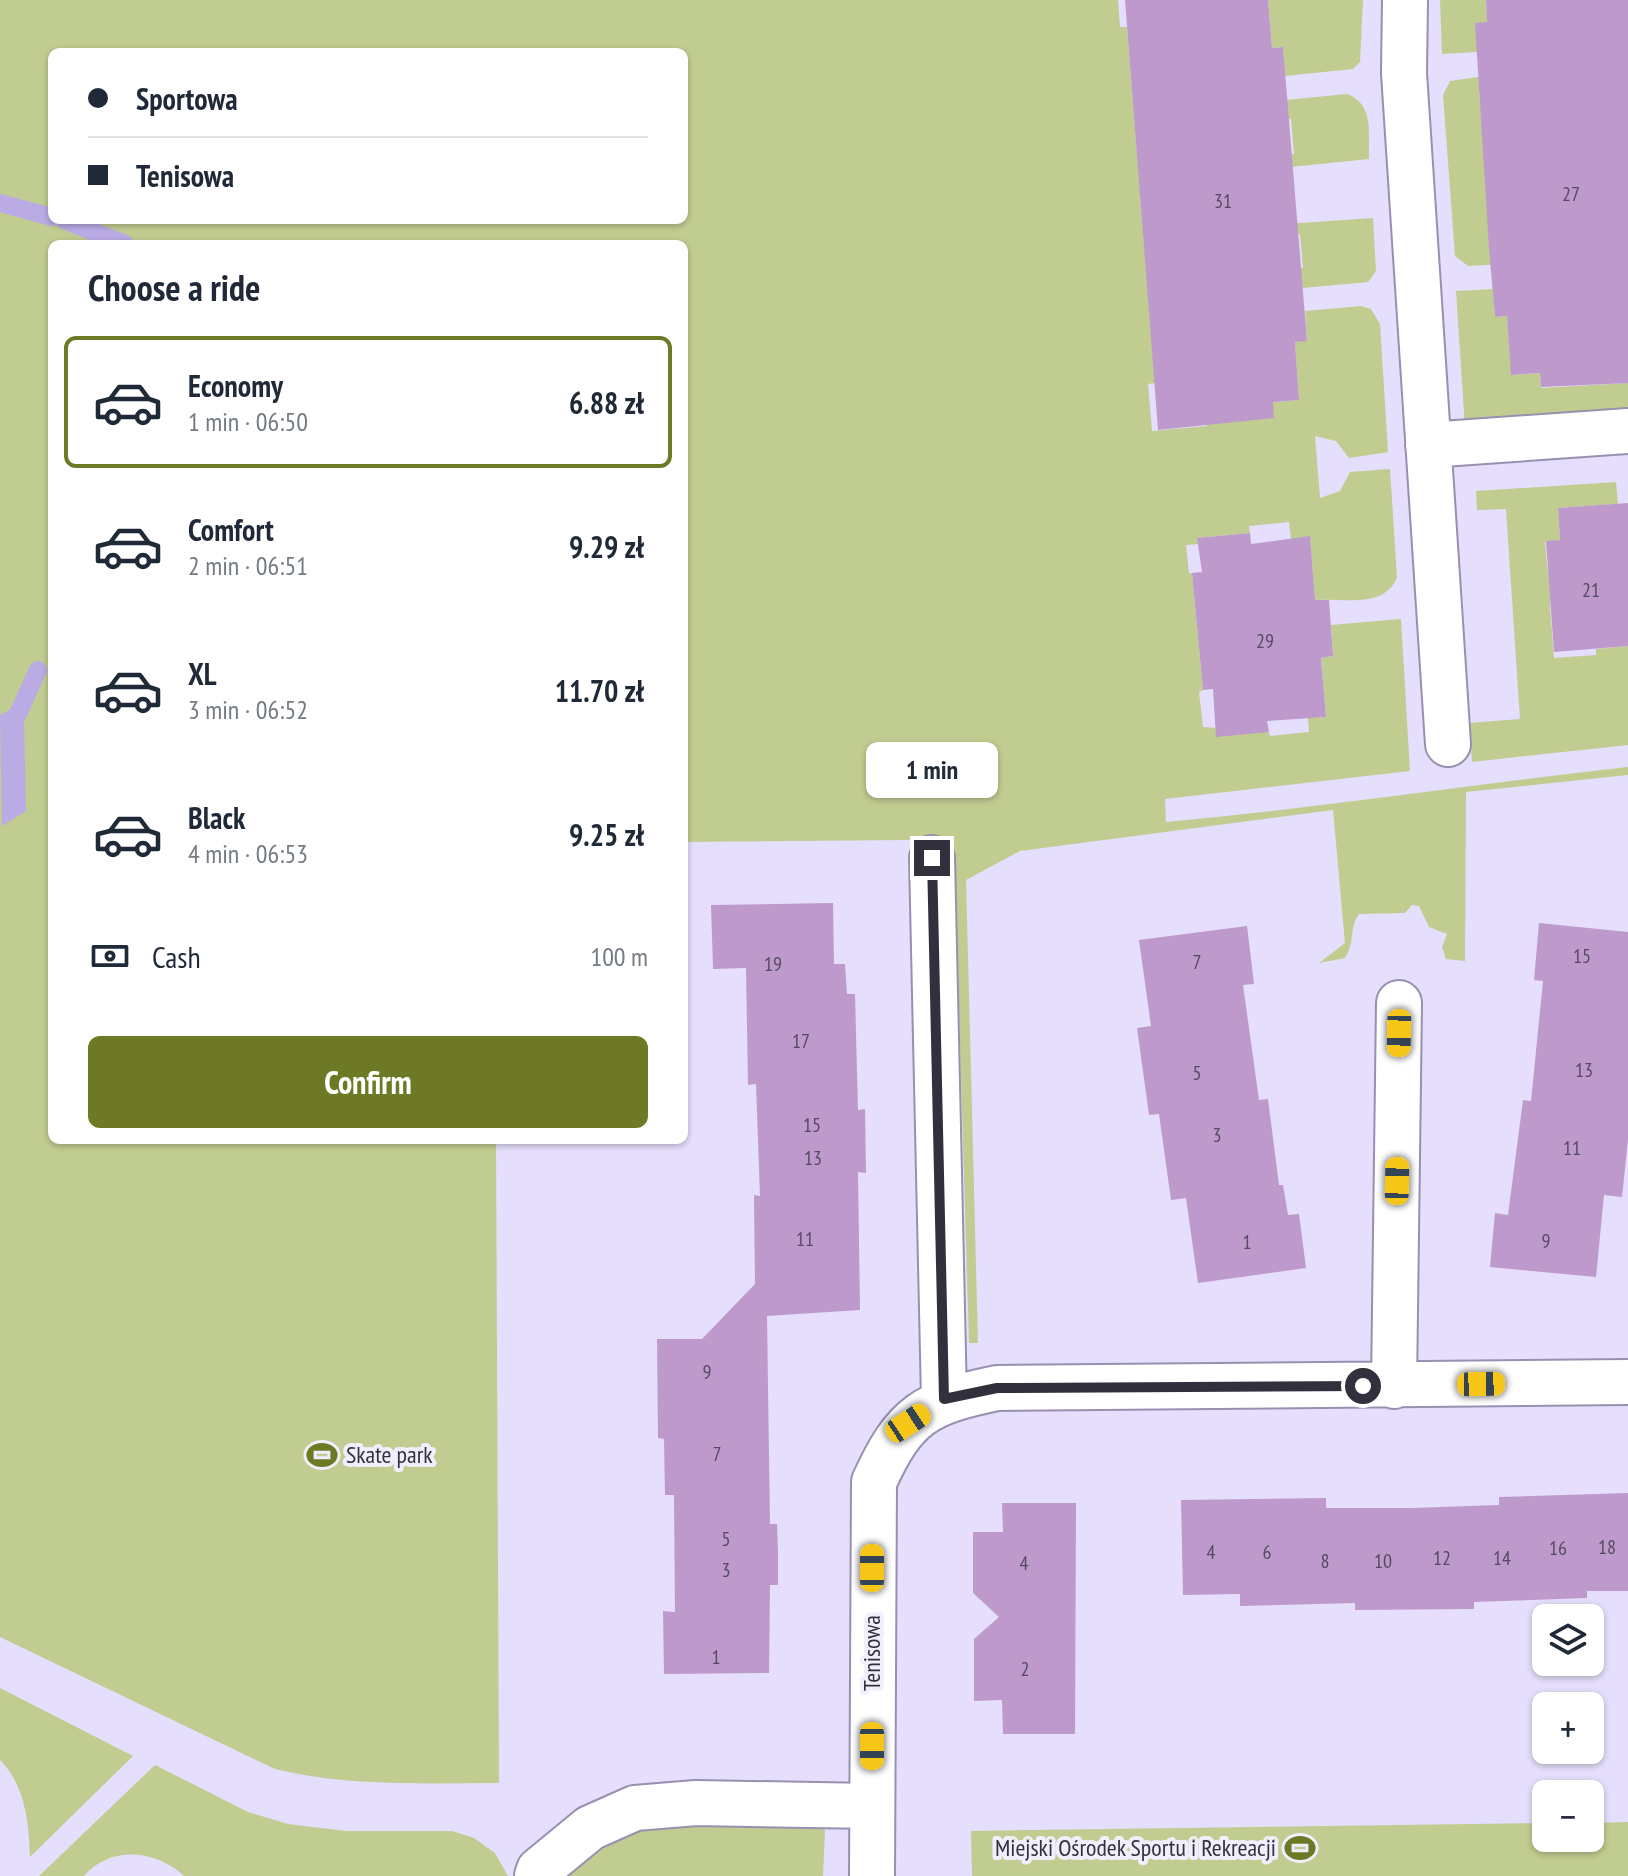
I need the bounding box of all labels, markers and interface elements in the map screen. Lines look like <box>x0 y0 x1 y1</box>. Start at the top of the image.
text: Sportowa <box>136 79 238 118</box>
text: Tenisowa <box>136 156 234 195</box>
house number: 27 <box>1562 181 1580 207</box>
house number: 31 <box>1214 188 1232 214</box>
text: Choose a ride <box>88 264 260 311</box>
icon: car <box>92 366 164 438</box>
text: Economy <box>188 366 283 405</box>
text: 6.88 zł <box>569 383 644 422</box>
text: 1 min · 06:50 <box>188 405 308 438</box>
icon: car <box>92 510 164 582</box>
text: Comfort <box>188 510 274 549</box>
text: 9.29 zł <box>569 527 644 566</box>
text: 2 min · 06:51 <box>188 549 308 582</box>
house number: 21 <box>1582 577 1600 603</box>
house number: 29 <box>1256 628 1274 654</box>
icon: car <box>92 654 164 726</box>
text: XL <box>188 654 217 693</box>
text: 11.70 zł <box>555 671 644 710</box>
text: 3 min · 06:52 <box>188 693 308 726</box>
callout: 1 min <box>866 742 998 798</box>
text: 1 min <box>906 753 958 786</box>
icon: car <box>92 798 164 870</box>
text: Black <box>188 798 245 837</box>
text: 9.25 zł <box>569 815 644 854</box>
text: 4 min · 06:53 <box>188 837 308 870</box>
route end <box>914 840 950 876</box>
icon: cash <box>88 934 132 978</box>
text: Cash <box>152 937 201 976</box>
text: 100 m <box>590 940 648 973</box>
house number: 15 <box>1573 943 1591 969</box>
house number: 7 <box>1193 949 1202 975</box>
house number: 19 <box>764 951 782 977</box>
car <box>1387 1009 1411 1057</box>
house number: 17 <box>792 1028 810 1054</box>
button: Confirm <box>88 1036 648 1128</box>
house number: 13 <box>1575 1057 1593 1083</box>
house number: 5 <box>1193 1060 1202 1086</box>
house number: 15 <box>803 1112 821 1138</box>
house number: 3 <box>1213 1122 1222 1148</box>
house number: 11 <box>1563 1135 1581 1161</box>
house number: 13 <box>804 1145 822 1171</box>
car <box>1385 1157 1409 1205</box>
house number: 11 <box>796 1226 814 1252</box>
house number: 9 <box>1542 1228 1551 1254</box>
house number: 1 <box>1243 1229 1252 1255</box>
house number: 9 <box>703 1359 712 1385</box>
route start <box>1345 1368 1381 1404</box>
car <box>1457 1372 1505 1396</box>
car <box>881 1400 935 1446</box>
sports icon: Skate park <box>305 1438 339 1472</box>
place label: Skate park <box>346 1439 433 1470</box>
house number: 7 <box>713 1441 722 1467</box>
house number: 5 <box>722 1526 731 1552</box>
house number: 18 <box>1598 1534 1616 1560</box>
house number: 16 <box>1549 1535 1567 1561</box>
house number: 4 <box>1207 1539 1216 1565</box>
house number: 6 <box>1263 1539 1272 1565</box>
car <box>860 1544 884 1592</box>
house number: 12 <box>1433 1545 1451 1571</box>
house number: 14 <box>1493 1545 1511 1571</box>
house number: 8 <box>1321 1548 1330 1574</box>
house number: 10 <box>1374 1548 1392 1574</box>
house number: 4 <box>1020 1550 1029 1576</box>
house number: 3 <box>722 1557 731 1583</box>
map controls <box>1532 1604 1604 1852</box>
button: layers <box>1532 1604 1604 1676</box>
street label: Tenisowa <box>856 1615 887 1691</box>
house number: 1 <box>712 1644 721 1670</box>
house number: 2 <box>1021 1656 1030 1682</box>
button: + <box>1532 1692 1604 1764</box>
car <box>860 1722 884 1770</box>
button: − <box>1532 1780 1604 1852</box>
sports icon: Miejski Ośrodek Sportu i Rekreacji <box>1283 1831 1317 1865</box>
place label: Miejski Ośrodek Sportu i Rekreacji <box>995 1832 1276 1863</box>

